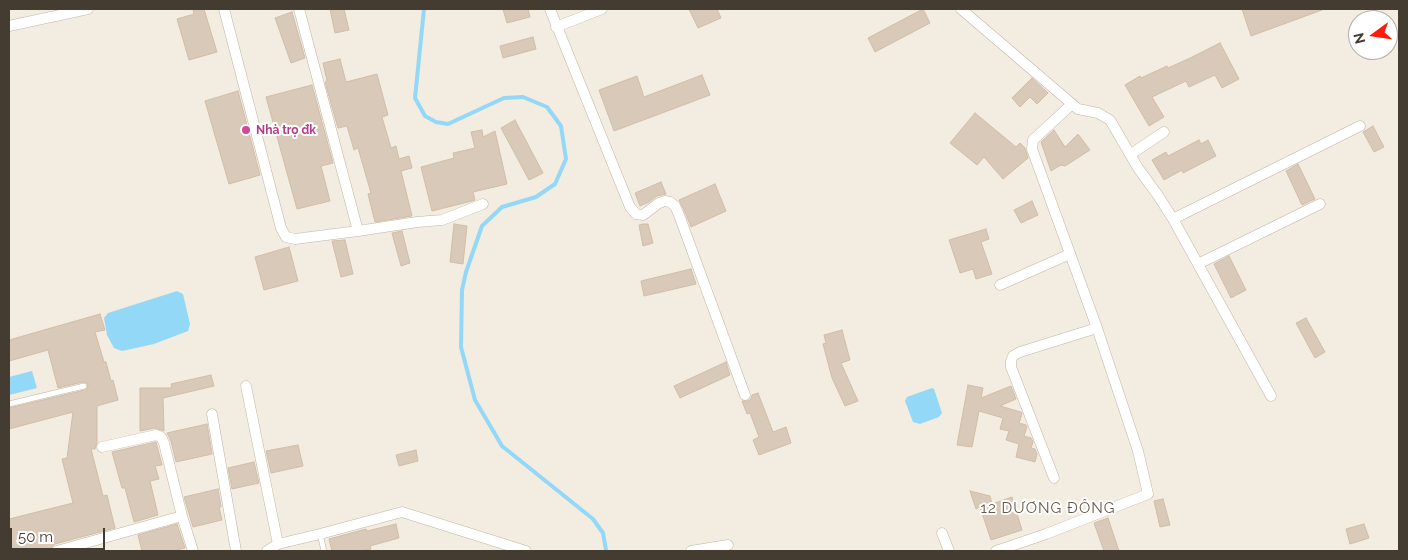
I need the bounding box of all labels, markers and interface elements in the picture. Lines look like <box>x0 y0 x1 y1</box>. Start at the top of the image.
north arrow <box>1348 10 1398 60</box>
text: N <box>1350 31 1368 46</box>
place label: Nhà trọ đk <box>256 123 316 137</box>
marker: Nhà trọ đk <box>240 124 252 136</box>
district label: 12 DƯƠNG ĐÔNG <box>979 499 1117 517</box>
scale bar <box>12 518 108 550</box>
text: 50 m <box>18 528 53 546</box>

